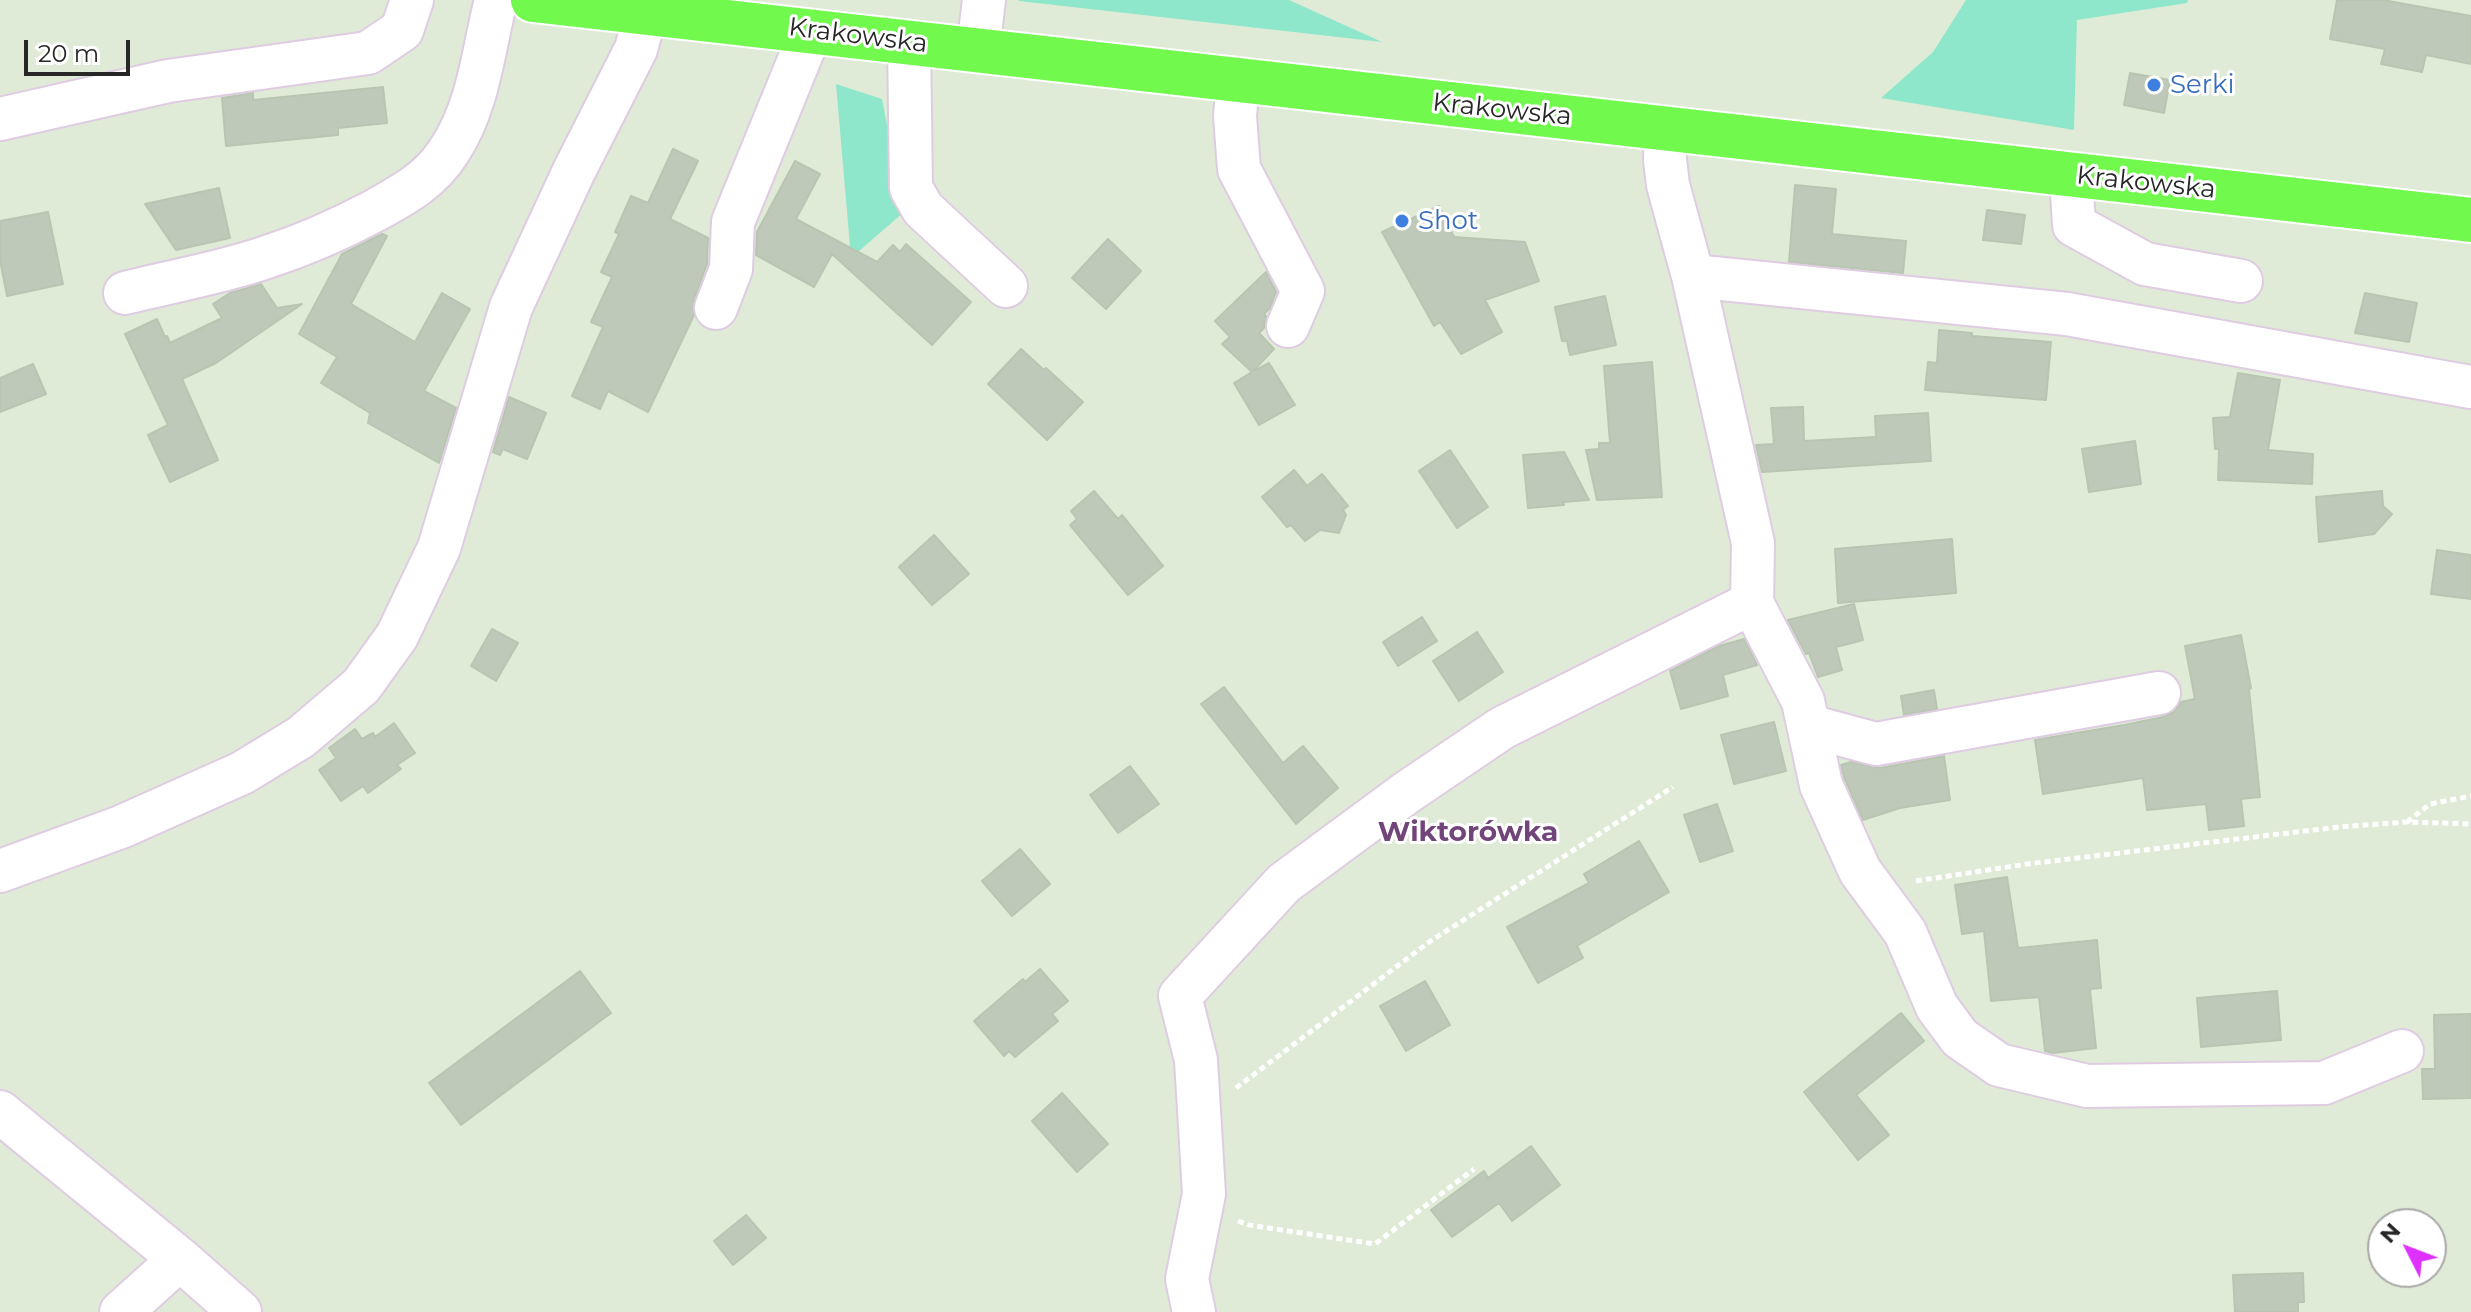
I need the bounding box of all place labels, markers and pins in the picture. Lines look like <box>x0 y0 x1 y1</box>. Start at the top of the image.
place label: Serki <box>2170 69 2234 101</box>
marker: Serki <box>2145 76 2163 94</box>
place label: Shot <box>1418 205 1478 237</box>
marker: Shot <box>1393 212 1411 230</box>

